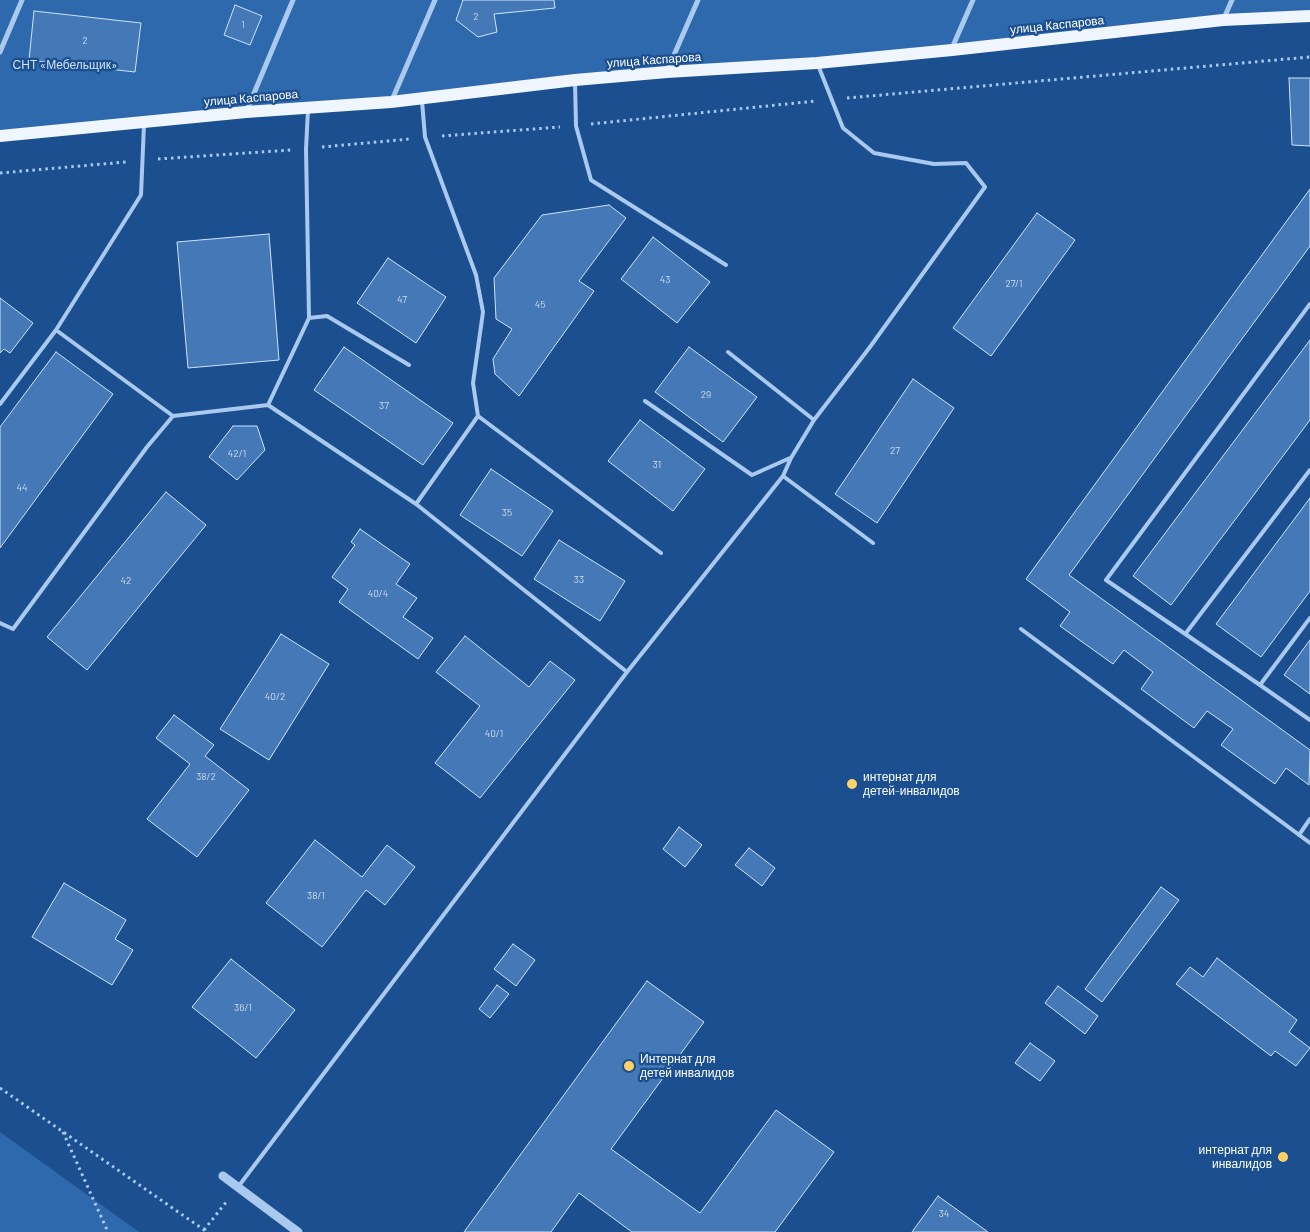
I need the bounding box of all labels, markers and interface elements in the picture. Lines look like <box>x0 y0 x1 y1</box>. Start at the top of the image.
house number: 2 <box>473 11 479 23</box>
street label: улица Каспарова <box>1009 13 1105 37</box>
house number: 1 <box>241 19 245 31</box>
house number: 2 <box>82 35 88 47</box>
street label: улица Каспарова <box>606 50 702 70</box>
park label: СНТ «Мебельщик» <box>13 58 117 72</box>
street label: улица Каспарова <box>203 87 299 109</box>
house number: 43 <box>660 274 670 286</box>
house number: 27/1 <box>1006 278 1022 290</box>
house number: 47 <box>397 294 407 306</box>
house number: 45 <box>535 299 545 311</box>
house number: 29 <box>701 389 711 401</box>
house number: 37 <box>379 400 389 412</box>
house number: 27 <box>890 445 900 457</box>
house number: 42/1 <box>228 448 246 460</box>
house number: 31 <box>653 459 661 471</box>
house number: 44 <box>16 482 28 494</box>
house number: 35 <box>502 507 512 519</box>
house number: 33 <box>574 574 584 586</box>
house number: 42 <box>121 575 131 587</box>
house number: 40/4 <box>368 588 388 600</box>
house number: 40/2 <box>265 691 285 703</box>
house number: 40/1 <box>485 728 503 740</box>
place label: интернат для детей-инвалидов <box>863 770 960 798</box>
house number: 38/2 <box>196 771 216 783</box>
marker: интернат для детей-инвалидов <box>845 777 859 791</box>
house number: 38/1 <box>307 890 325 902</box>
house number: 36/1 <box>234 1002 252 1014</box>
place label: Интернат для детей инвалидов <box>640 1052 734 1080</box>
marker: Интернат для детей инвалидов <box>622 1059 636 1073</box>
place label: интернат для инвалидов <box>1199 1143 1272 1171</box>
marker: интернат для инвалидов <box>1276 1150 1290 1164</box>
house number: 34 <box>939 1208 949 1220</box>

